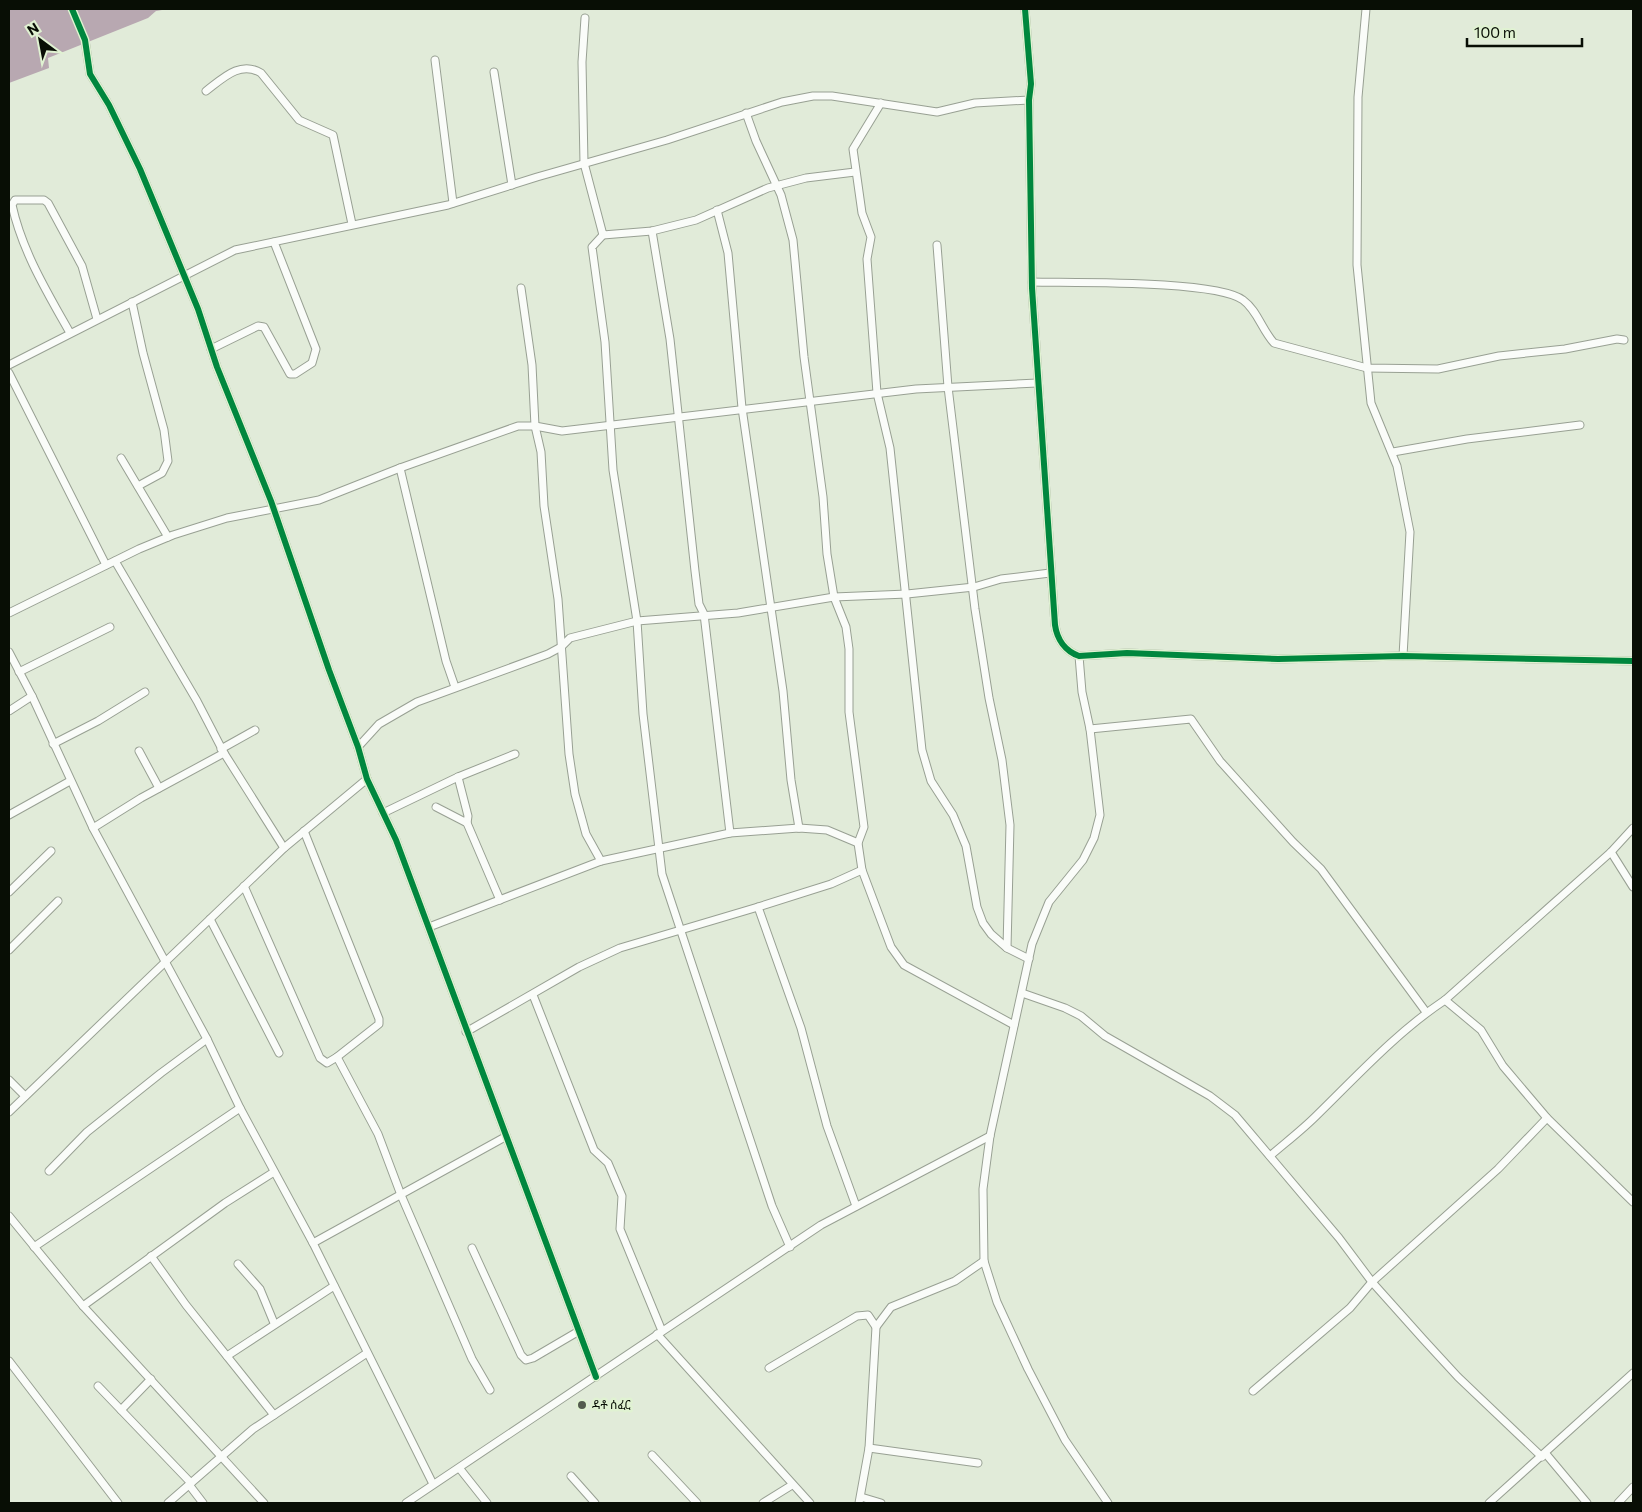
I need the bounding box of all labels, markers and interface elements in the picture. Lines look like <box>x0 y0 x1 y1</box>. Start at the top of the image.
north arrow <box>15 15 65 65</box>
scale bar <box>1467 15 1582 47</box>
text: N <box>24 19 42 39</box>
text: 100 m <box>1474 23 1516 41</box>
place label: ዳቶ ሰፈር <box>592 1397 631 1411</box>
marker: ዳቶ ሰፈር <box>576 1399 588 1411</box>

